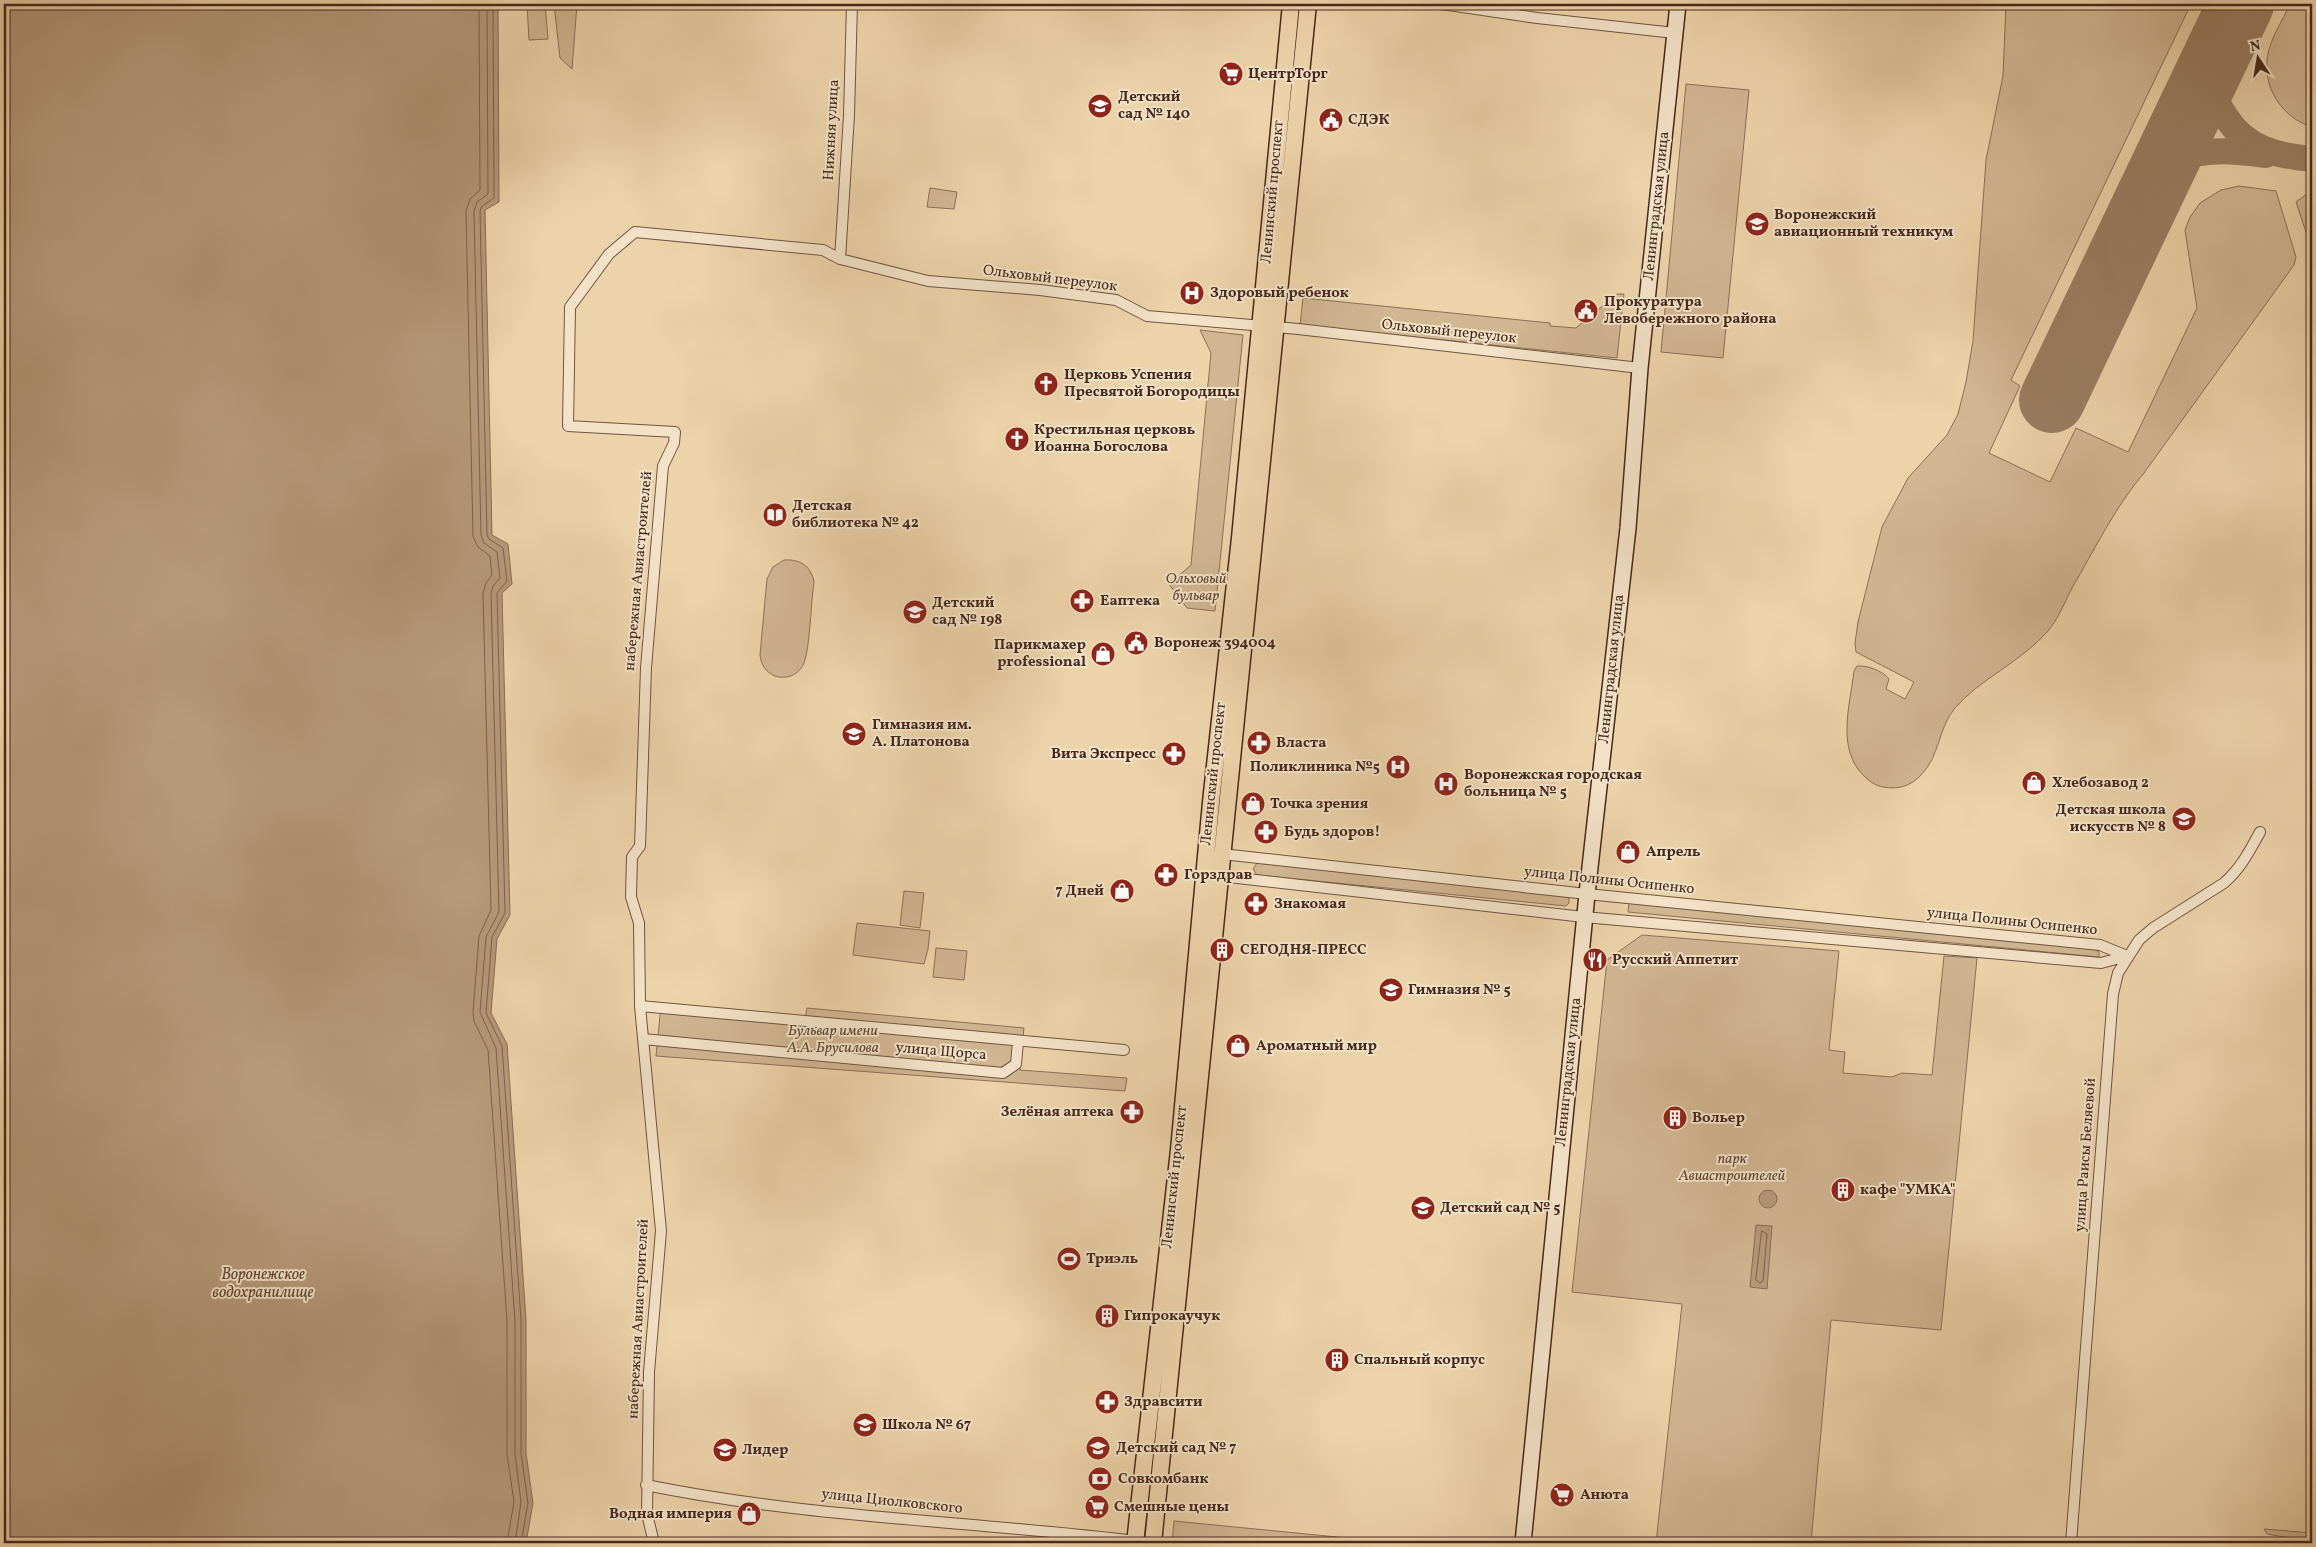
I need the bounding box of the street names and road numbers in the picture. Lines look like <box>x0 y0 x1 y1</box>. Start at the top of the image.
street label: Нижняя улица <box>819 79 845 181</box>
street label: Ленинский проспект <box>1256 119 1290 265</box>
street label: Ленинградская улица <box>1639 130 1675 282</box>
street label: Ольховый переулок <box>982 260 1118 298</box>
street label: Ольховый переулок <box>1381 314 1517 350</box>
street label: набережная Авиастроителей <box>620 470 658 672</box>
street label: Ленинградская улица <box>1594 593 1630 745</box>
street label: Ленинский проспект <box>1196 701 1232 847</box>
street label: улица Полины Осипенко <box>1523 862 1695 900</box>
street label: улица Полины Осипенко <box>1926 903 2098 941</box>
street label: Ленинградская улица <box>1551 996 1587 1148</box>
street label: улица Щорса <box>895 1038 987 1066</box>
street label: улица Раисы Беляевой <box>2070 1077 2102 1233</box>
street label: Ленинский проспект <box>1157 1104 1193 1250</box>
street label: набережная Авиастроителей <box>623 1218 655 1420</box>
street label: улица Циолковского <box>820 1484 964 1520</box>

